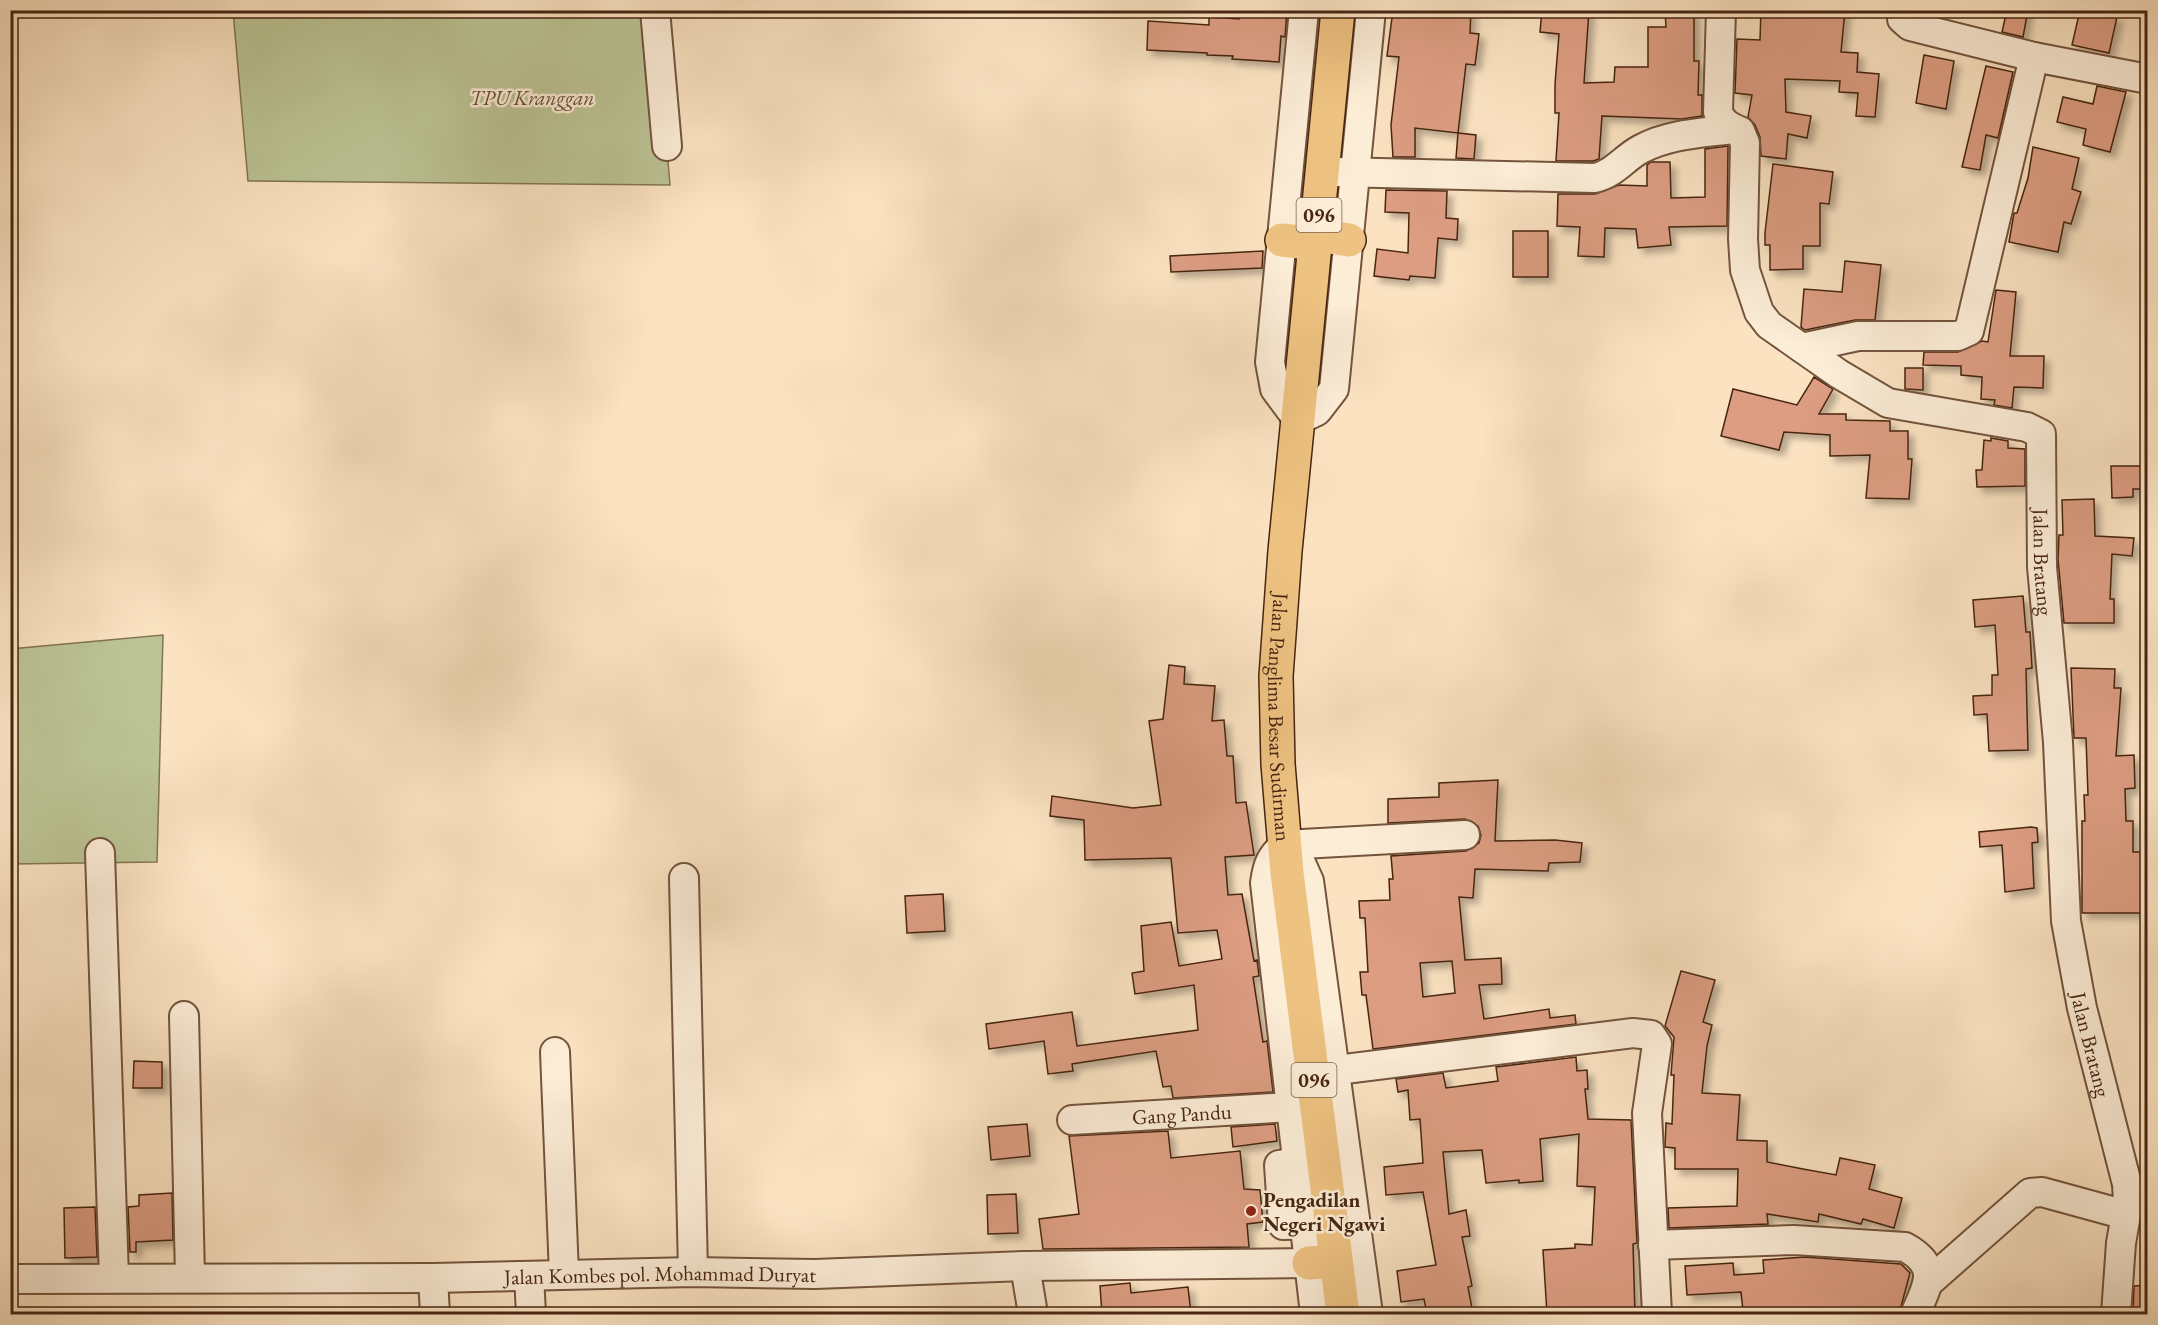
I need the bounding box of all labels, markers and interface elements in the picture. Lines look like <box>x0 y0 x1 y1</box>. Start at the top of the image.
park label: TPU Kranggan <box>470 84 594 111</box>
road number: 096 <box>1296 198 1342 232</box>
street label: Jalan Bratang <box>2028 506 2060 618</box>
street label: Jalan Panglima Besar Sudirman <box>1262 590 1298 842</box>
street label: Jalan Bratang <box>2065 988 2118 1101</box>
road number: 096 <box>1292 1063 1336 1097</box>
street label: Gang Pandu <box>1131 1097 1232 1130</box>
place label: Pengadilan Negeri Ngawi <box>1263 1186 1385 1237</box>
marker: Pengadilan Negeri Ngawi <box>1244 1204 1258 1218</box>
street label: Jalan Kombes pol. Mohammad Duryat <box>502 1258 817 1290</box>

